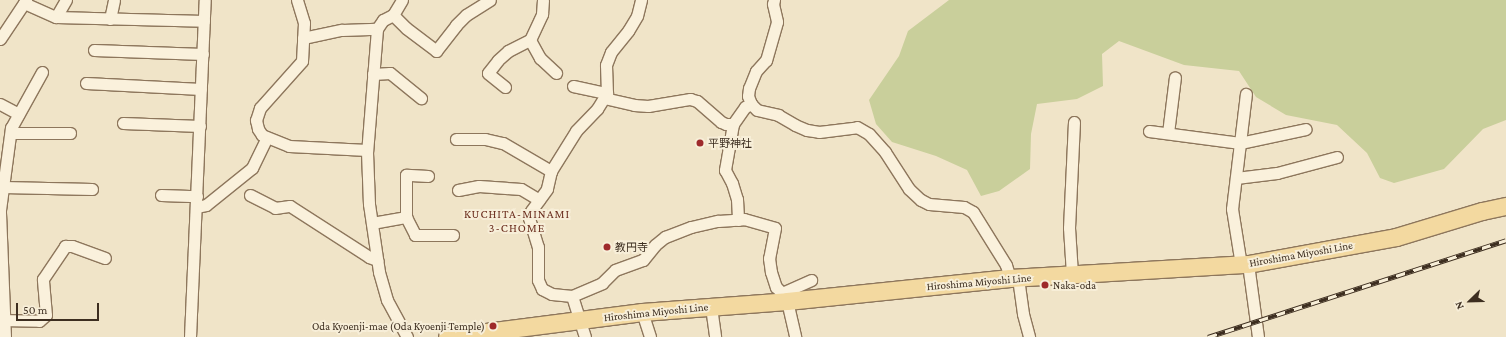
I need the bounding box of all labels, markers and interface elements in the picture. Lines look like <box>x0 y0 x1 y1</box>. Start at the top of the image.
place label: 平野神社 <box>708 136 752 150</box>
marker: 平野神社 <box>695 138 705 148</box>
district label: KUCHITA-MINAMI 3-CHOME <box>464 208 570 236</box>
street label: Hiroshima Miyoshi Line <box>1248 238 1354 270</box>
place label: 教円寺 <box>615 240 648 254</box>
marker: 教円寺 <box>602 242 612 252</box>
street label: Hiroshima Miyoshi Line <box>926 271 1032 293</box>
place label: Naka-oda <box>1053 278 1096 292</box>
marker: Naka-oda <box>1040 280 1050 290</box>
north arrow <box>1450 281 1490 321</box>
scale bar <box>18 295 101 321</box>
street label: Hiroshima Miyoshi Line <box>603 300 709 324</box>
text: N <box>1452 300 1466 311</box>
text: 50 m <box>23 303 47 317</box>
place label: Oda Kyoenji-mae (Oda Kyoenji Temple) <box>312 319 485 333</box>
marker: Oda Kyoenji-mae (Oda Kyoenji Temple) <box>488 321 498 331</box>

